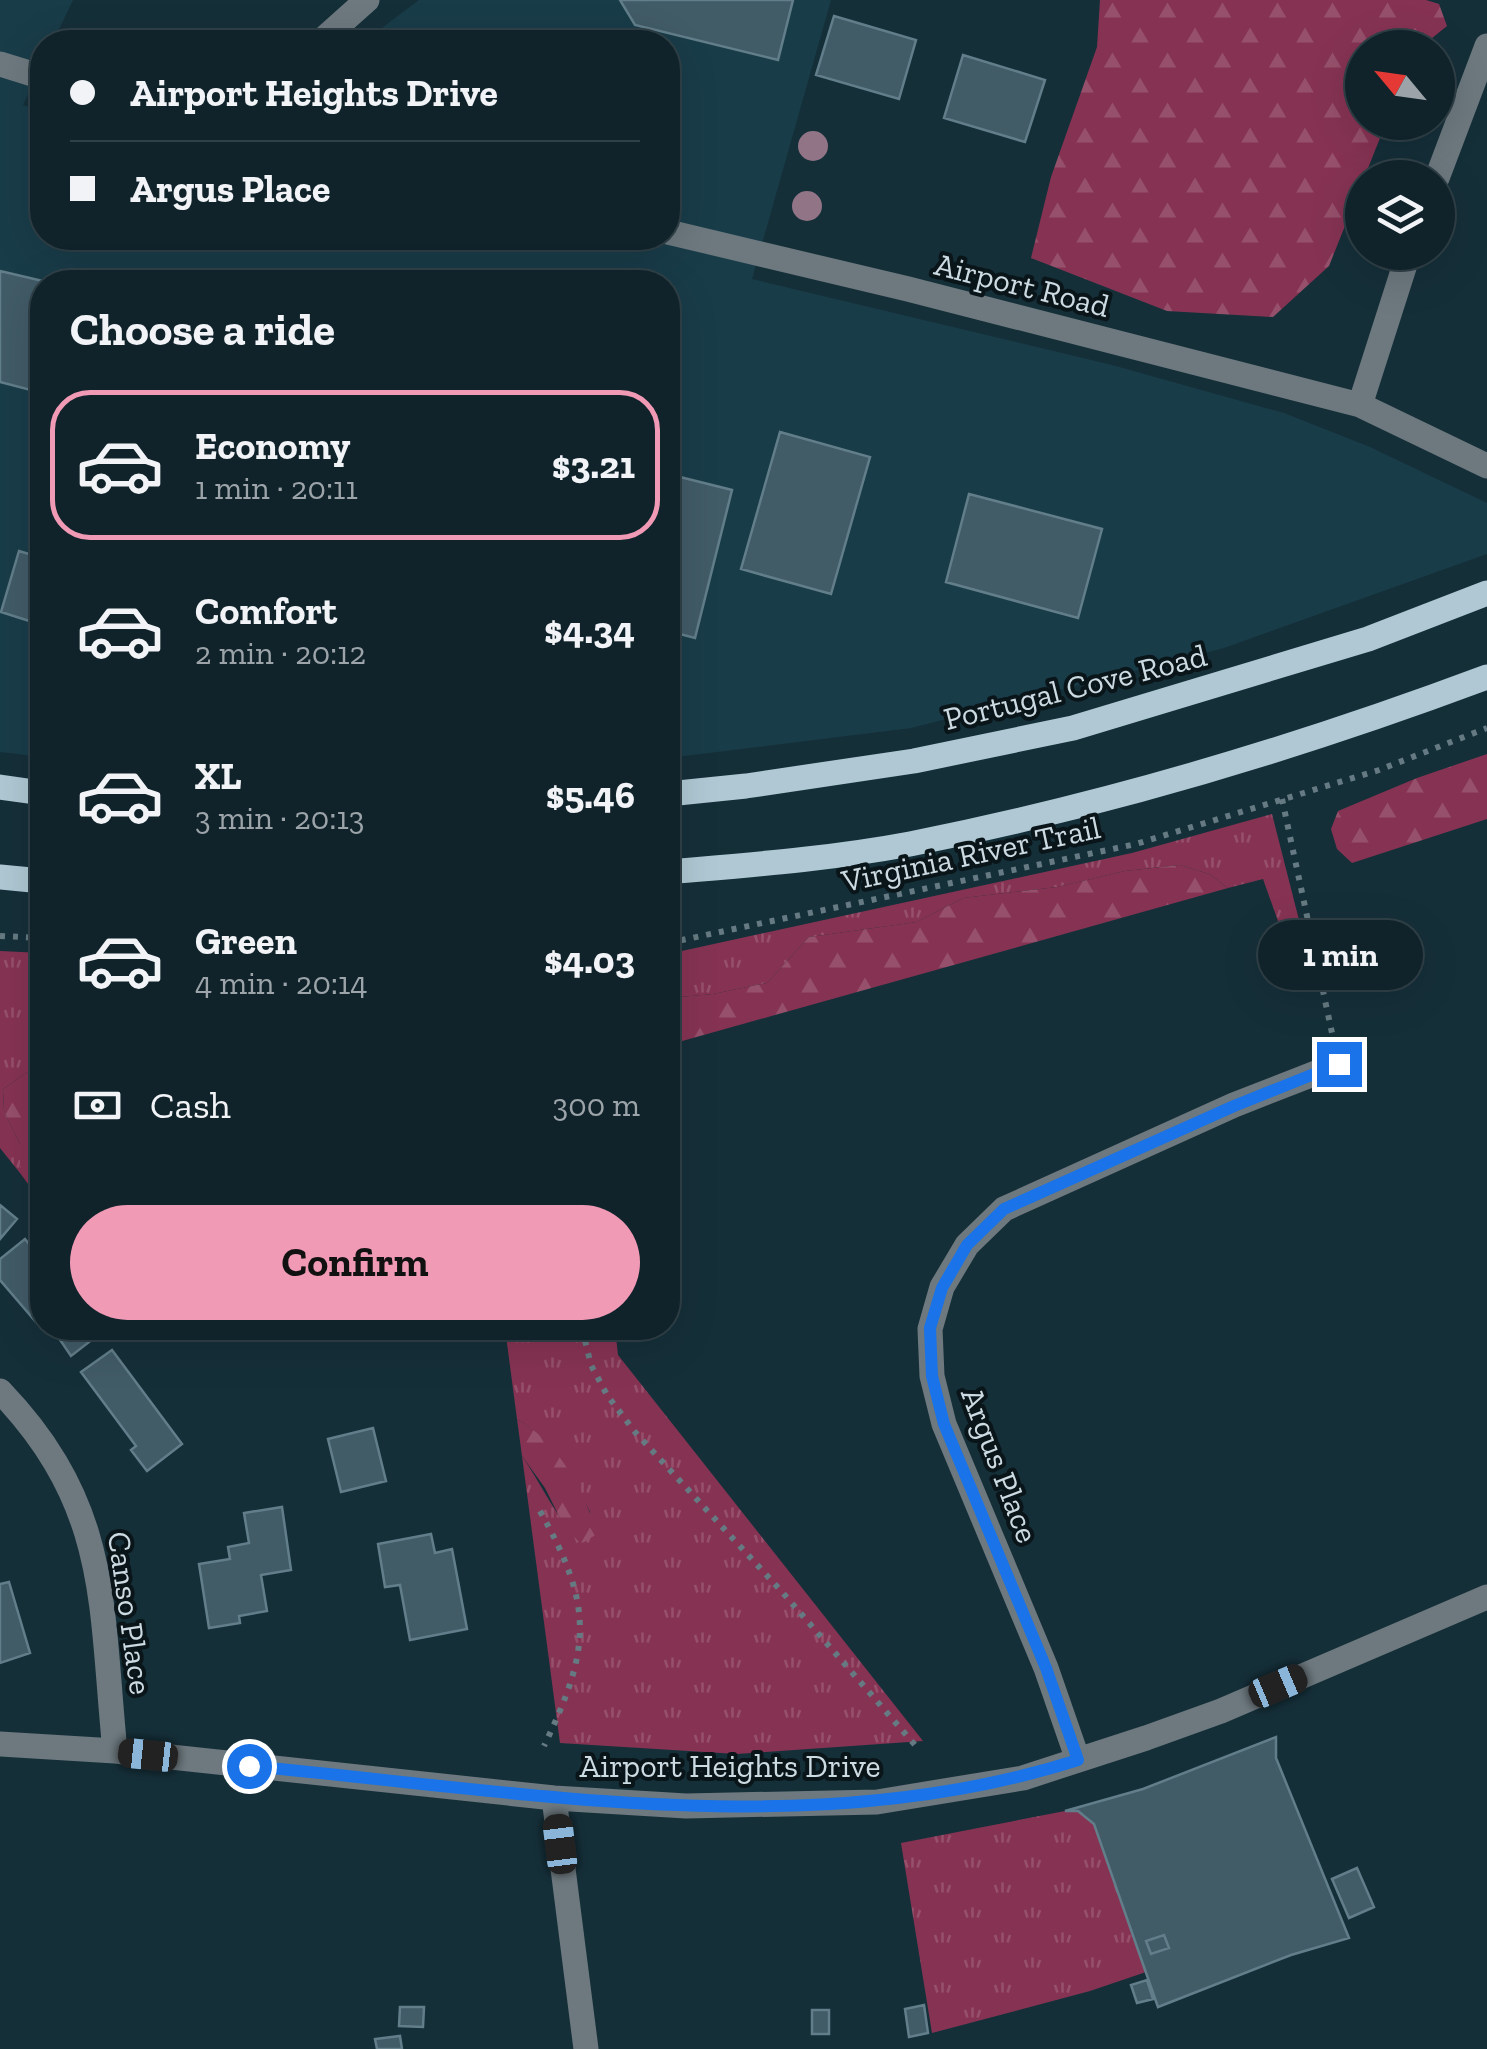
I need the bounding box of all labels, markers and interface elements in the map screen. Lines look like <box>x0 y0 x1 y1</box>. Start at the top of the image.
north arrow <box>1345 30 1455 140</box>
map controls <box>1345 30 1455 270</box>
text: Airport Heights Drive <box>130 70 498 116</box>
button: layers <box>1345 160 1455 270</box>
text: Argus Place <box>130 166 330 212</box>
street label: Airport Road <box>931 245 1114 325</box>
text: Choose a ride <box>70 303 335 357</box>
icon: car <box>75 420 165 510</box>
text: Economy <box>195 423 350 469</box>
text: $3.21 <box>552 442 635 488</box>
text: 1 min · 20:11 <box>195 469 358 507</box>
icon: car <box>75 585 165 675</box>
text: Comfort <box>195 588 337 634</box>
text: $4.34 <box>544 607 635 653</box>
text: 2 min · 20:12 <box>195 634 366 672</box>
street label: Portugal Cove Road <box>940 636 1211 738</box>
icon: car <box>75 750 165 840</box>
text: XL <box>195 753 242 799</box>
text: $5.46 <box>546 772 635 818</box>
text: 3 min · 20:13 <box>195 799 364 837</box>
street label: Virginia River Trail <box>837 808 1104 900</box>
icon: car <box>75 915 165 1005</box>
text: Green <box>195 918 297 964</box>
callout: 1 min <box>1256 919 1422 989</box>
text: 1 min <box>1303 936 1378 974</box>
text: $4.03 <box>544 937 635 983</box>
text: 4 min · 20:14 <box>195 964 368 1002</box>
route end <box>1317 1042 1362 1087</box>
icon: cash <box>70 1078 125 1133</box>
text: Cash <box>150 1082 231 1128</box>
text: 300 m <box>553 1086 640 1124</box>
button: Confirm <box>70 1205 640 1320</box>
street label: Argus Place <box>953 1382 1047 1548</box>
street label: Canso Place <box>100 1529 160 1697</box>
car <box>1245 1660 1311 1712</box>
car <box>117 1737 179 1773</box>
route start <box>227 1744 272 1789</box>
street label: Airport Heights Drive <box>579 1747 881 1785</box>
car <box>541 1812 579 1876</box>

